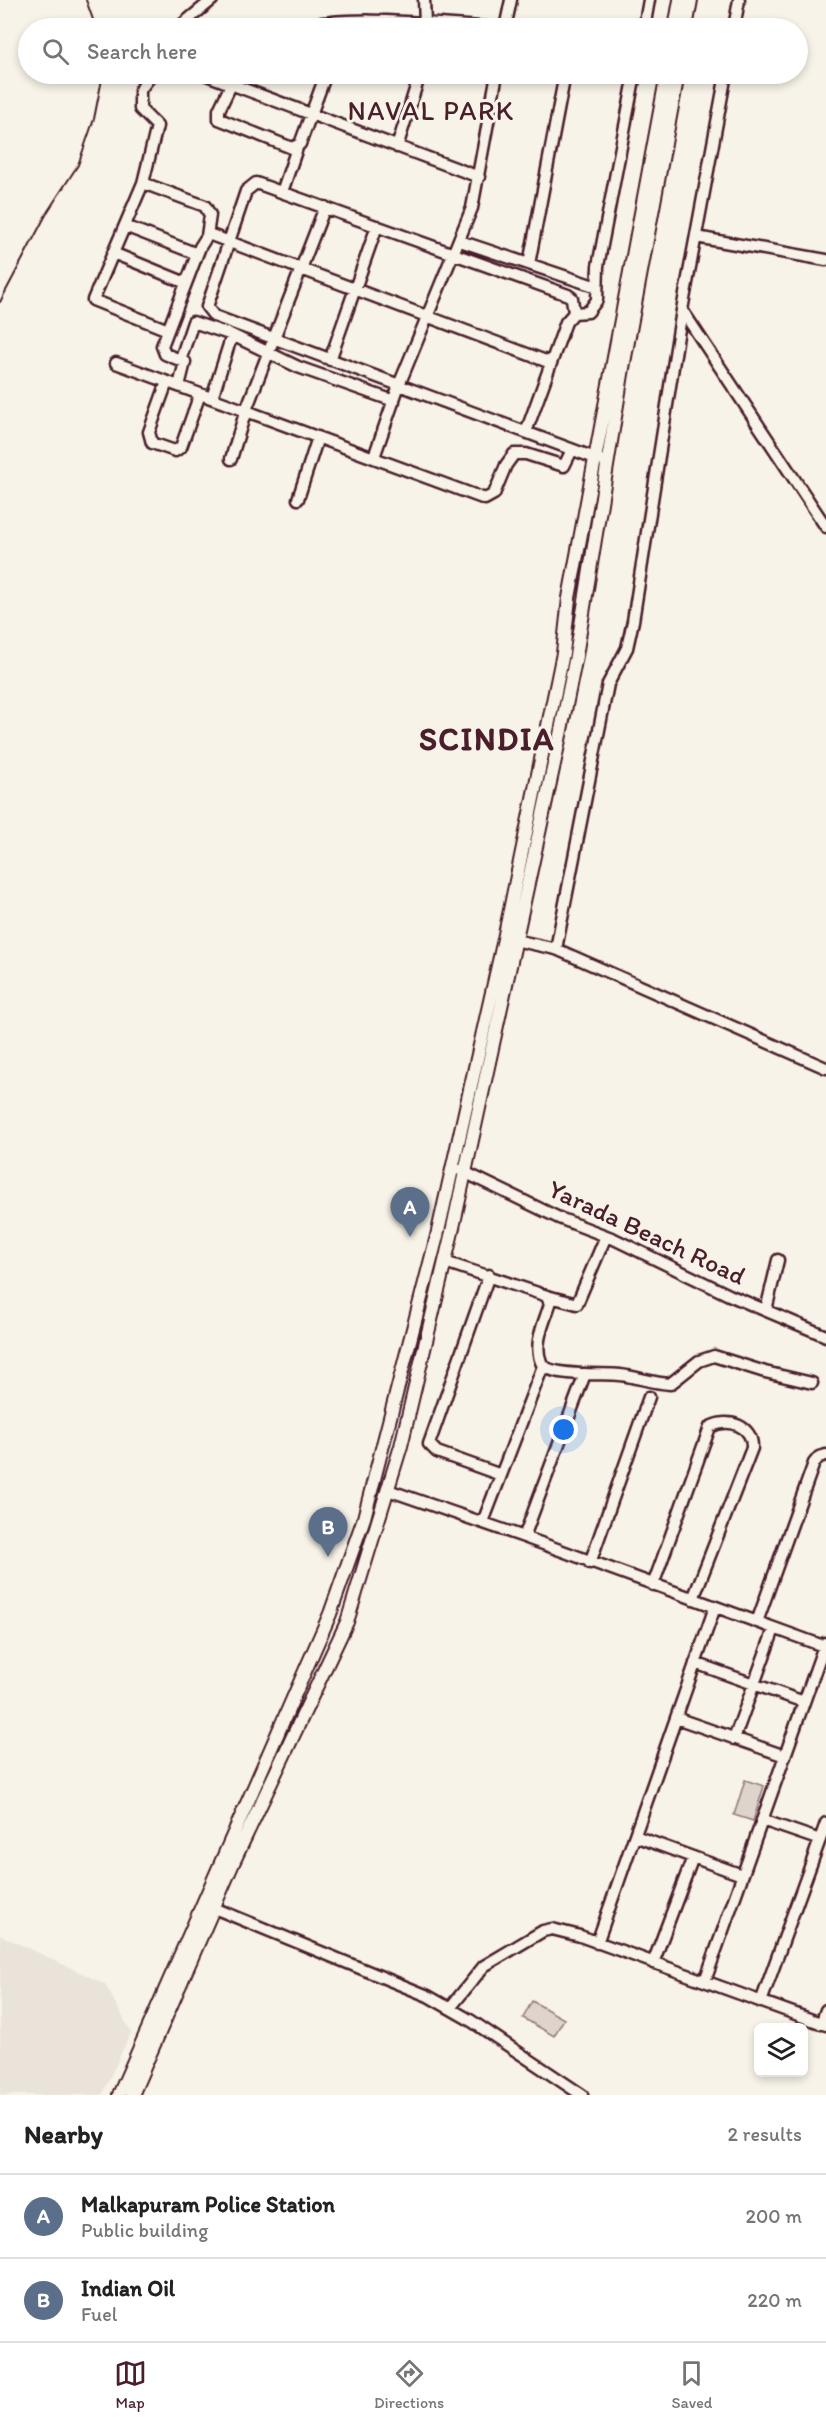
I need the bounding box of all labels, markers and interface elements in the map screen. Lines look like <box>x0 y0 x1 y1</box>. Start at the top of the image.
search box <box>18 18 808 84</box>
icon: search <box>39 35 72 68</box>
text: Search here <box>87 38 197 65</box>
district label: NAVAL PARK <box>347 94 515 127</box>
district label: SCINDIA <box>419 720 555 758</box>
street label: Yarada Beach Road <box>543 1172 751 1292</box>
pin: A <box>390 1188 430 1237</box>
your location <box>549 1415 578 1444</box>
pin: B <box>308 1508 348 1557</box>
map controls <box>754 2023 808 2077</box>
button: layers <box>754 2023 808 2077</box>
text: Nearby <box>24 2118 103 2150</box>
text: 2 results <box>728 2122 802 2146</box>
text: Malkapuram Police Station <box>81 2191 335 2218</box>
text: A <box>37 2204 50 2228</box>
text: 200 m <box>746 2204 802 2228</box>
text: Public building <box>81 2218 208 2242</box>
text: Indian Oil <box>81 2275 175 2302</box>
text: B <box>37 2288 50 2312</box>
text: 220 m <box>747 2288 802 2312</box>
text: Fuel <box>81 2302 117 2326</box>
tab: Map <box>114 2357 147 2412</box>
tab: Directions <box>374 2357 444 2412</box>
tab: Saved <box>672 2357 712 2412</box>

